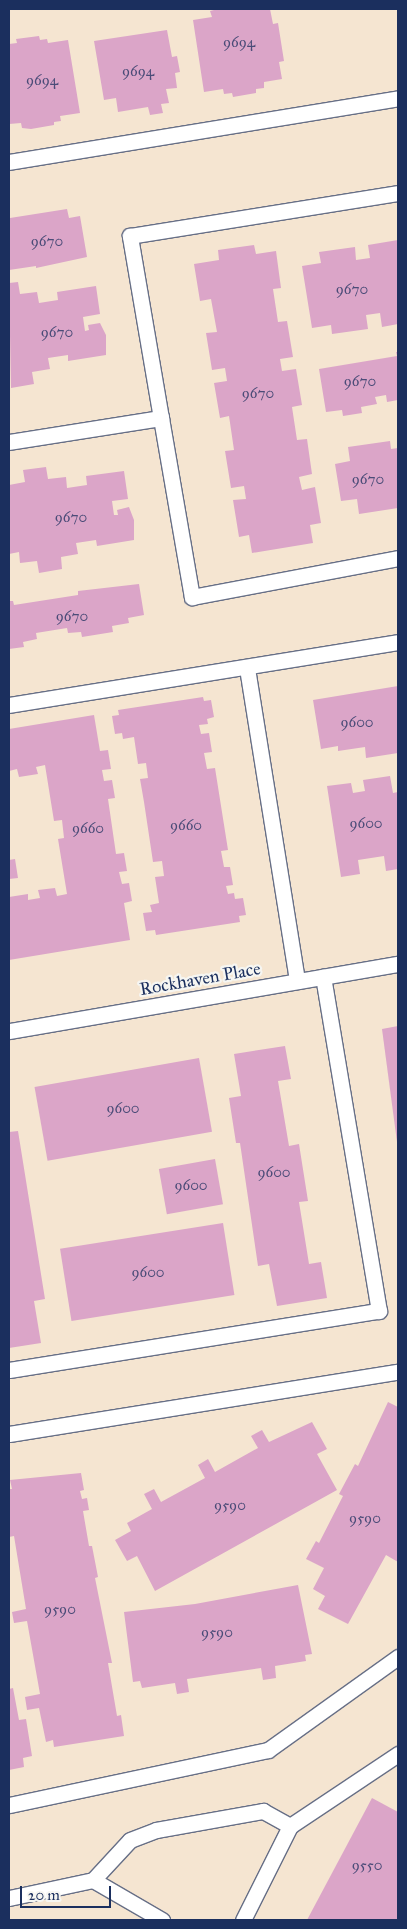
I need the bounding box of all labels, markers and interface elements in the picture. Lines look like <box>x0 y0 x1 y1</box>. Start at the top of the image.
house number: 9694 <box>223 34 255 52</box>
house number: 9694 <box>122 63 154 81</box>
house number: 9694 <box>26 72 58 90</box>
house number: 9670 <box>31 233 63 251</box>
house number: 9670 <box>336 281 368 299</box>
house number: 9670 <box>41 324 73 342</box>
house number: 9670 <box>344 373 376 391</box>
house number: 9670 <box>242 385 274 403</box>
house number: 9670 <box>352 471 384 489</box>
house number: 9670 <box>55 509 87 527</box>
house number: 9670 <box>56 608 88 626</box>
house number: 9600 <box>340 714 374 732</box>
house number: 9600 <box>349 815 383 833</box>
house number: 9660 <box>170 817 202 835</box>
house number: 9660 <box>72 820 104 838</box>
street label: Rockhaven Place <box>138 958 262 1000</box>
house number: 9600 <box>106 1100 140 1118</box>
house number: 9600 <box>257 1164 291 1182</box>
house number: 9600 <box>174 1177 208 1195</box>
house number: 9600 <box>131 1264 165 1282</box>
house number: 9590 <box>214 1497 246 1515</box>
house number: 9590 <box>349 1510 381 1528</box>
house number: 9590 <box>44 1601 76 1619</box>
house number: 9590 <box>201 1624 233 1642</box>
house number: 9550 <box>352 1857 382 1875</box>
scale bar <box>22 1876 114 1908</box>
text: 20 m <box>28 1886 60 1904</box>

